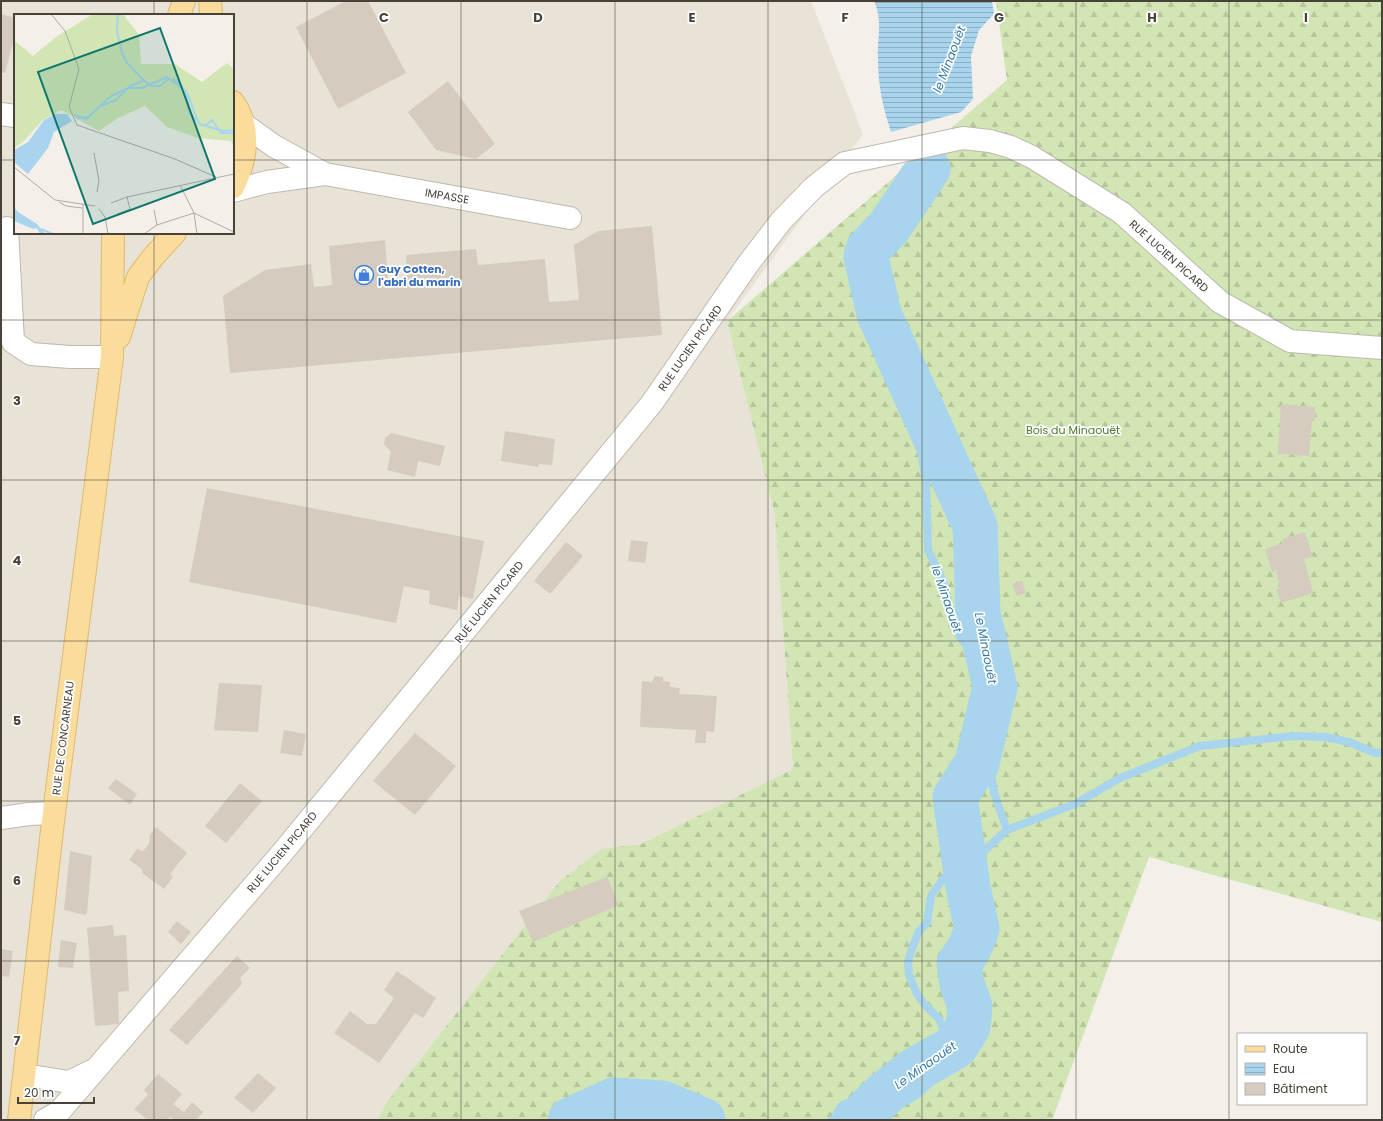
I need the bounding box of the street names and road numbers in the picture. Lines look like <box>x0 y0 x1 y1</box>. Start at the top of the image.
street label: IMPASSE <box>424 184 470 208</box>
street label: RUE LUCIEN PICARD <box>1126 216 1212 296</box>
street label: RUE LUCIEN PICARD <box>654 302 726 394</box>
street label: RUE LUCIEN PICARD <box>451 557 527 647</box>
street label: RUE DE CONCARNEAU <box>48 680 78 796</box>
street label: RUE LUCIEN PICARD <box>243 808 321 896</box>

